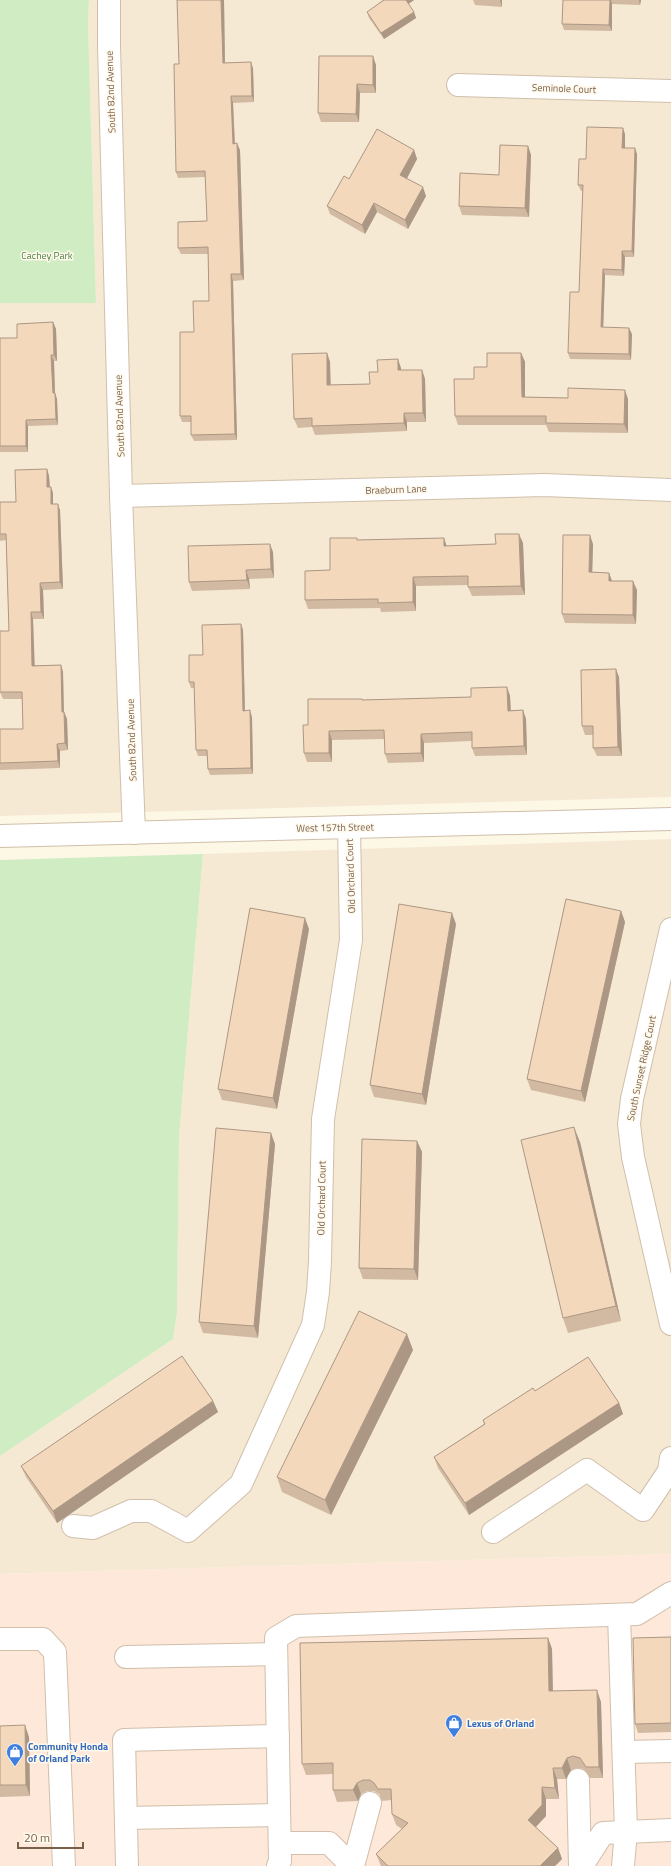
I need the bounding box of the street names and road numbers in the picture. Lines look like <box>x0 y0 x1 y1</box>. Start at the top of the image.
street label: South 82nd Avenue <box>102 51 119 133</box>
street label: Seminole Court <box>532 80 597 97</box>
street label: South 82nd Avenue <box>111 375 128 457</box>
street label: Braeburn Lane <box>365 481 427 498</box>
street label: South 82nd Avenue <box>123 699 140 781</box>
street label: West 157th Street <box>296 819 374 836</box>
street label: Old Orchard Court <box>342 838 359 914</box>
street label: South Sunset Ridge Court <box>623 1013 660 1122</box>
street label: Old Orchard Court <box>313 1160 330 1236</box>

